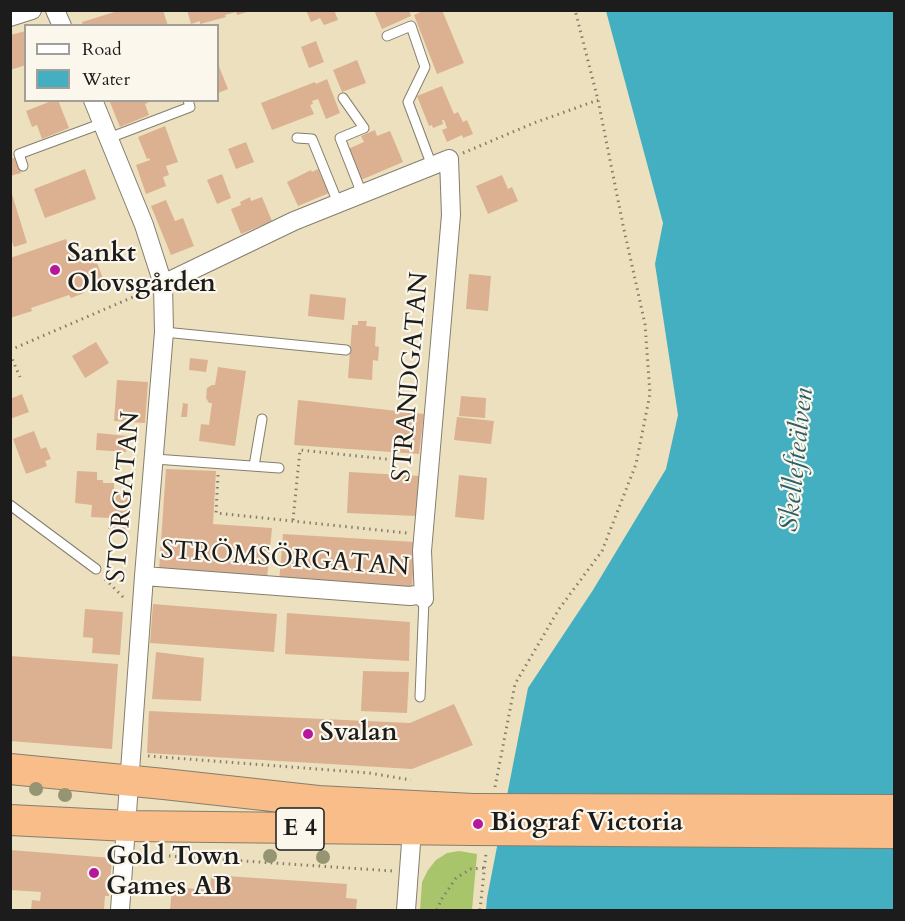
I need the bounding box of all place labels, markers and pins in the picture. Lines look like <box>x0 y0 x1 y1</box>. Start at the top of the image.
place label: Sankt Olovsgården <box>67 239 216 300</box>
marker: Sankt Olovsgården <box>48 263 62 277</box>
place label: Svalan <box>320 718 398 750</box>
marker: Svalan <box>301 727 315 741</box>
place label: Biograf Victoria <box>490 808 683 840</box>
marker: Biograf Victoria <box>471 817 485 831</box>
place label: Gold Town Games AB <box>106 842 240 904</box>
marker: Gold Town Games AB <box>87 866 101 880</box>

